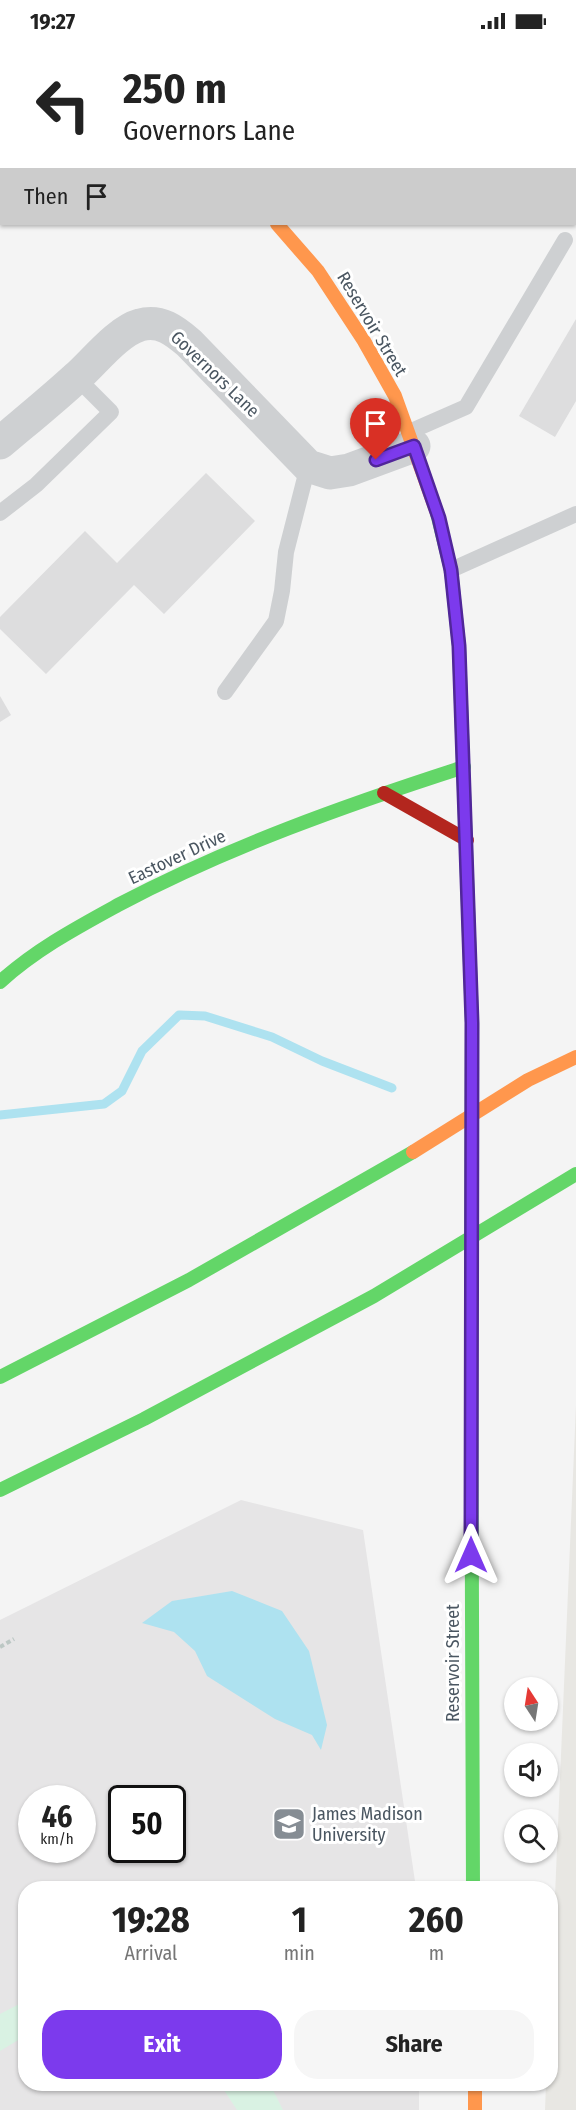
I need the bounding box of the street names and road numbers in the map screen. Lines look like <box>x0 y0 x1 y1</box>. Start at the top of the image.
street label: Reservoir Street <box>332 268 412 380</box>
street label: Governors Lane <box>166 326 264 422</box>
street label: Eastover Drive <box>125 825 229 889</box>
street label: Reservoir Street <box>442 1604 464 1722</box>

